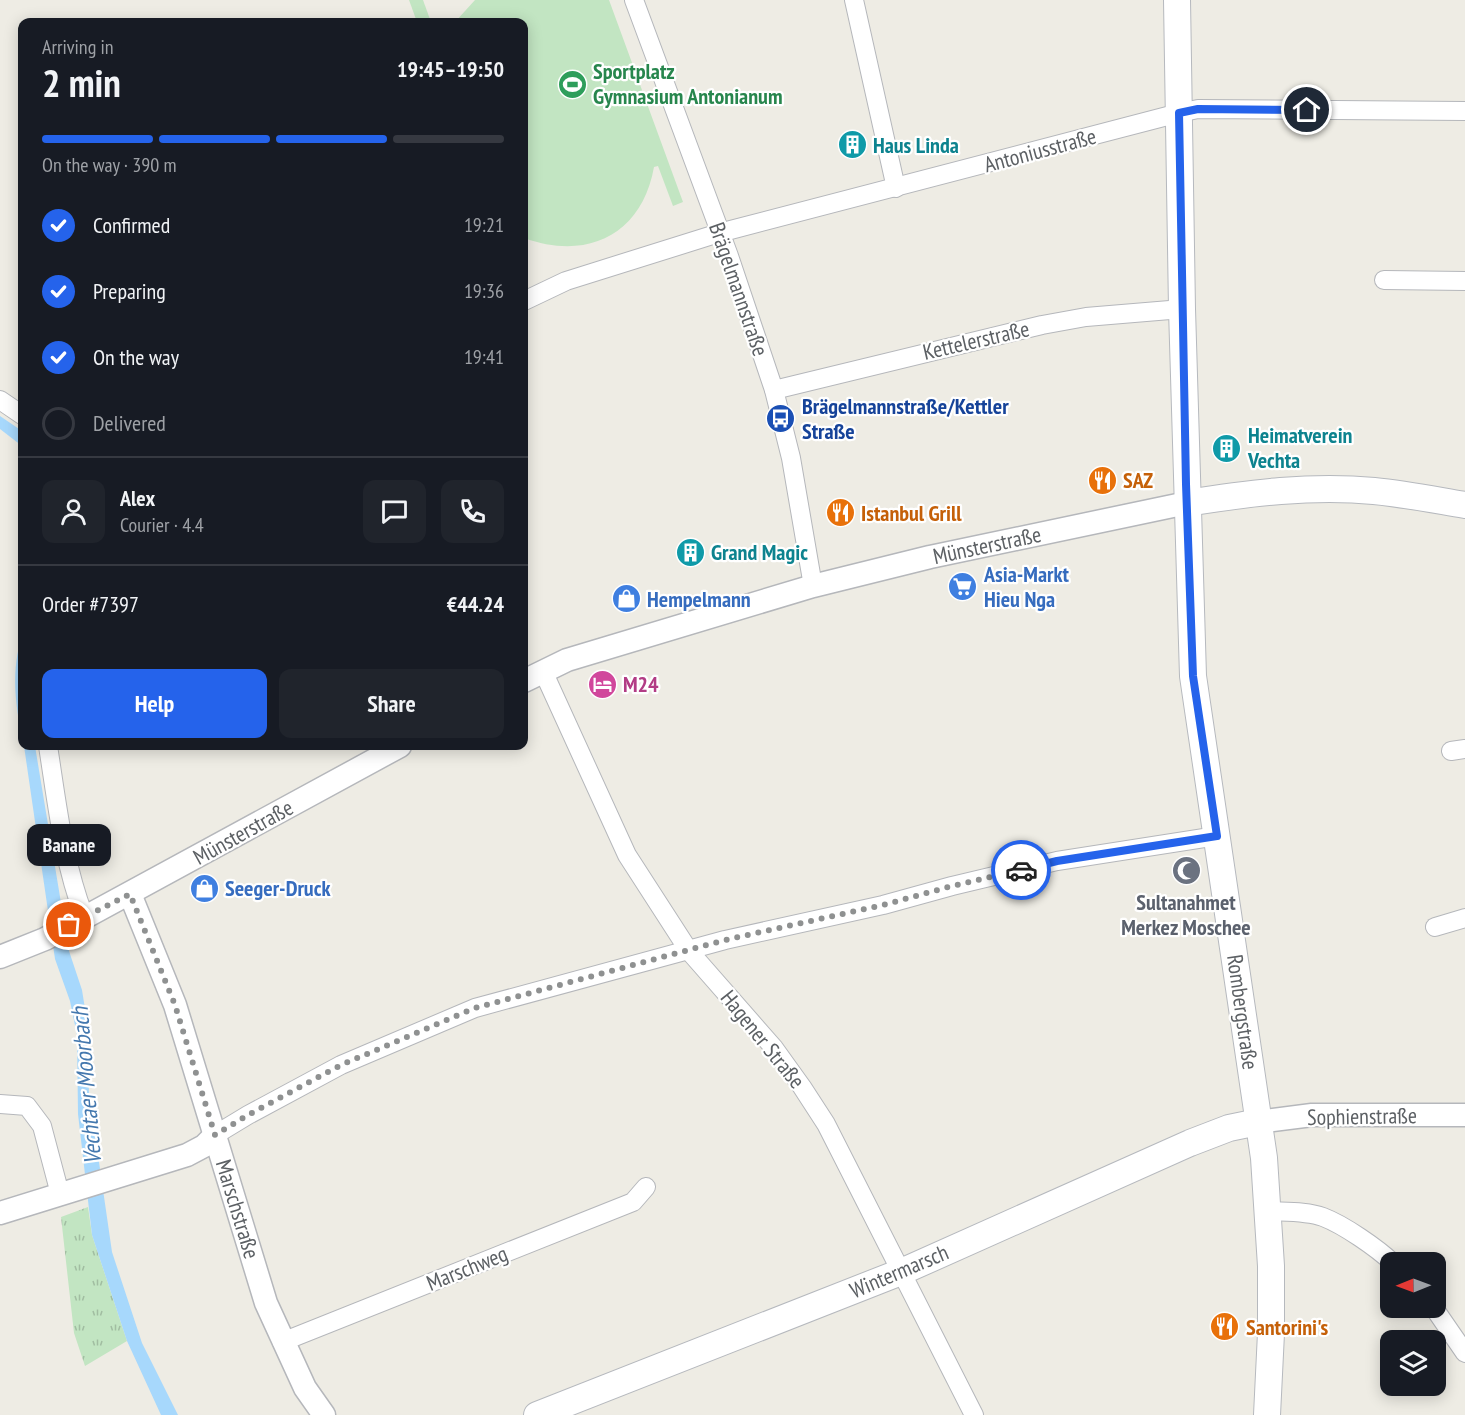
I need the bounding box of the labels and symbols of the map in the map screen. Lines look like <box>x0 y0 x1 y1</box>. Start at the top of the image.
place label: Sportplatz Gymnasium Antonianum <box>593 57 783 110</box>
sports icon: Sportplatz Gymnasium Antonianum <box>556 68 588 100</box>
pin <box>1281 84 1332 135</box>
street label: Antoniusstraße <box>981 122 1099 178</box>
building icon: Haus Linda <box>836 129 868 161</box>
place label: Haus Linda <box>873 131 959 159</box>
street label: Brägelmannstraße <box>703 218 775 360</box>
street label: Kettelerstraße <box>920 314 1032 366</box>
place label: Brägelmannstraße/Kettler Straße <box>802 392 1009 445</box>
bus stop icon: Brägelmannstraße/Kettler Straße <box>765 403 797 435</box>
place label: Heimatverein Vechta <box>1247 421 1353 474</box>
building icon: Heimatverein Vechta <box>1211 432 1243 464</box>
restaurant icon: SAZ <box>1086 464 1118 496</box>
place label: SAZ <box>1123 466 1153 494</box>
restaurant icon: Istanbul Grill <box>824 497 856 529</box>
place label: Istanbul Grill <box>861 499 962 527</box>
street label: Münsterstraße <box>930 520 1044 570</box>
building icon: Grand Magic <box>674 536 706 568</box>
place label: Grand Magic <box>711 538 808 566</box>
place label: Asia-Markt Hieu Nga <box>983 560 1070 613</box>
supermarket icon: Asia-Markt Hieu Nga <box>947 571 979 603</box>
shop icon: Hempelmann <box>610 583 642 615</box>
place label: Hempelmann <box>647 585 751 613</box>
hotel icon: M24 <box>586 668 618 700</box>
place label: M24 <box>623 670 659 698</box>
street label: Münsterstraße <box>188 793 298 871</box>
callout: Banane <box>27 823 111 865</box>
courier <box>991 840 1051 900</box>
mosque icon: Sultanahmet Merkez Moschee <box>1170 854 1202 886</box>
shop icon: Seeger-Druck <box>188 872 220 904</box>
place label: Seeger-Druck <box>225 874 331 902</box>
place label: Sultanahmet Merkez Moschee <box>1121 888 1251 941</box>
pin <box>43 899 94 950</box>
street label: Rombergstraße <box>1221 953 1265 1071</box>
street label: Hagener Straße <box>715 984 811 1094</box>
water label: Vechtaer Moorbach <box>64 1004 108 1166</box>
street label: Sophienstraße <box>1307 1101 1417 1131</box>
street label: Marschstraße <box>210 1156 266 1262</box>
street label: Wintermarsch <box>846 1238 952 1304</box>
street label: Marschweg <box>422 1239 512 1297</box>
north arrow <box>1380 1252 1446 1318</box>
restaurant icon: Santorini's <box>1209 1311 1241 1343</box>
place label: Santorini's <box>1246 1313 1328 1341</box>

